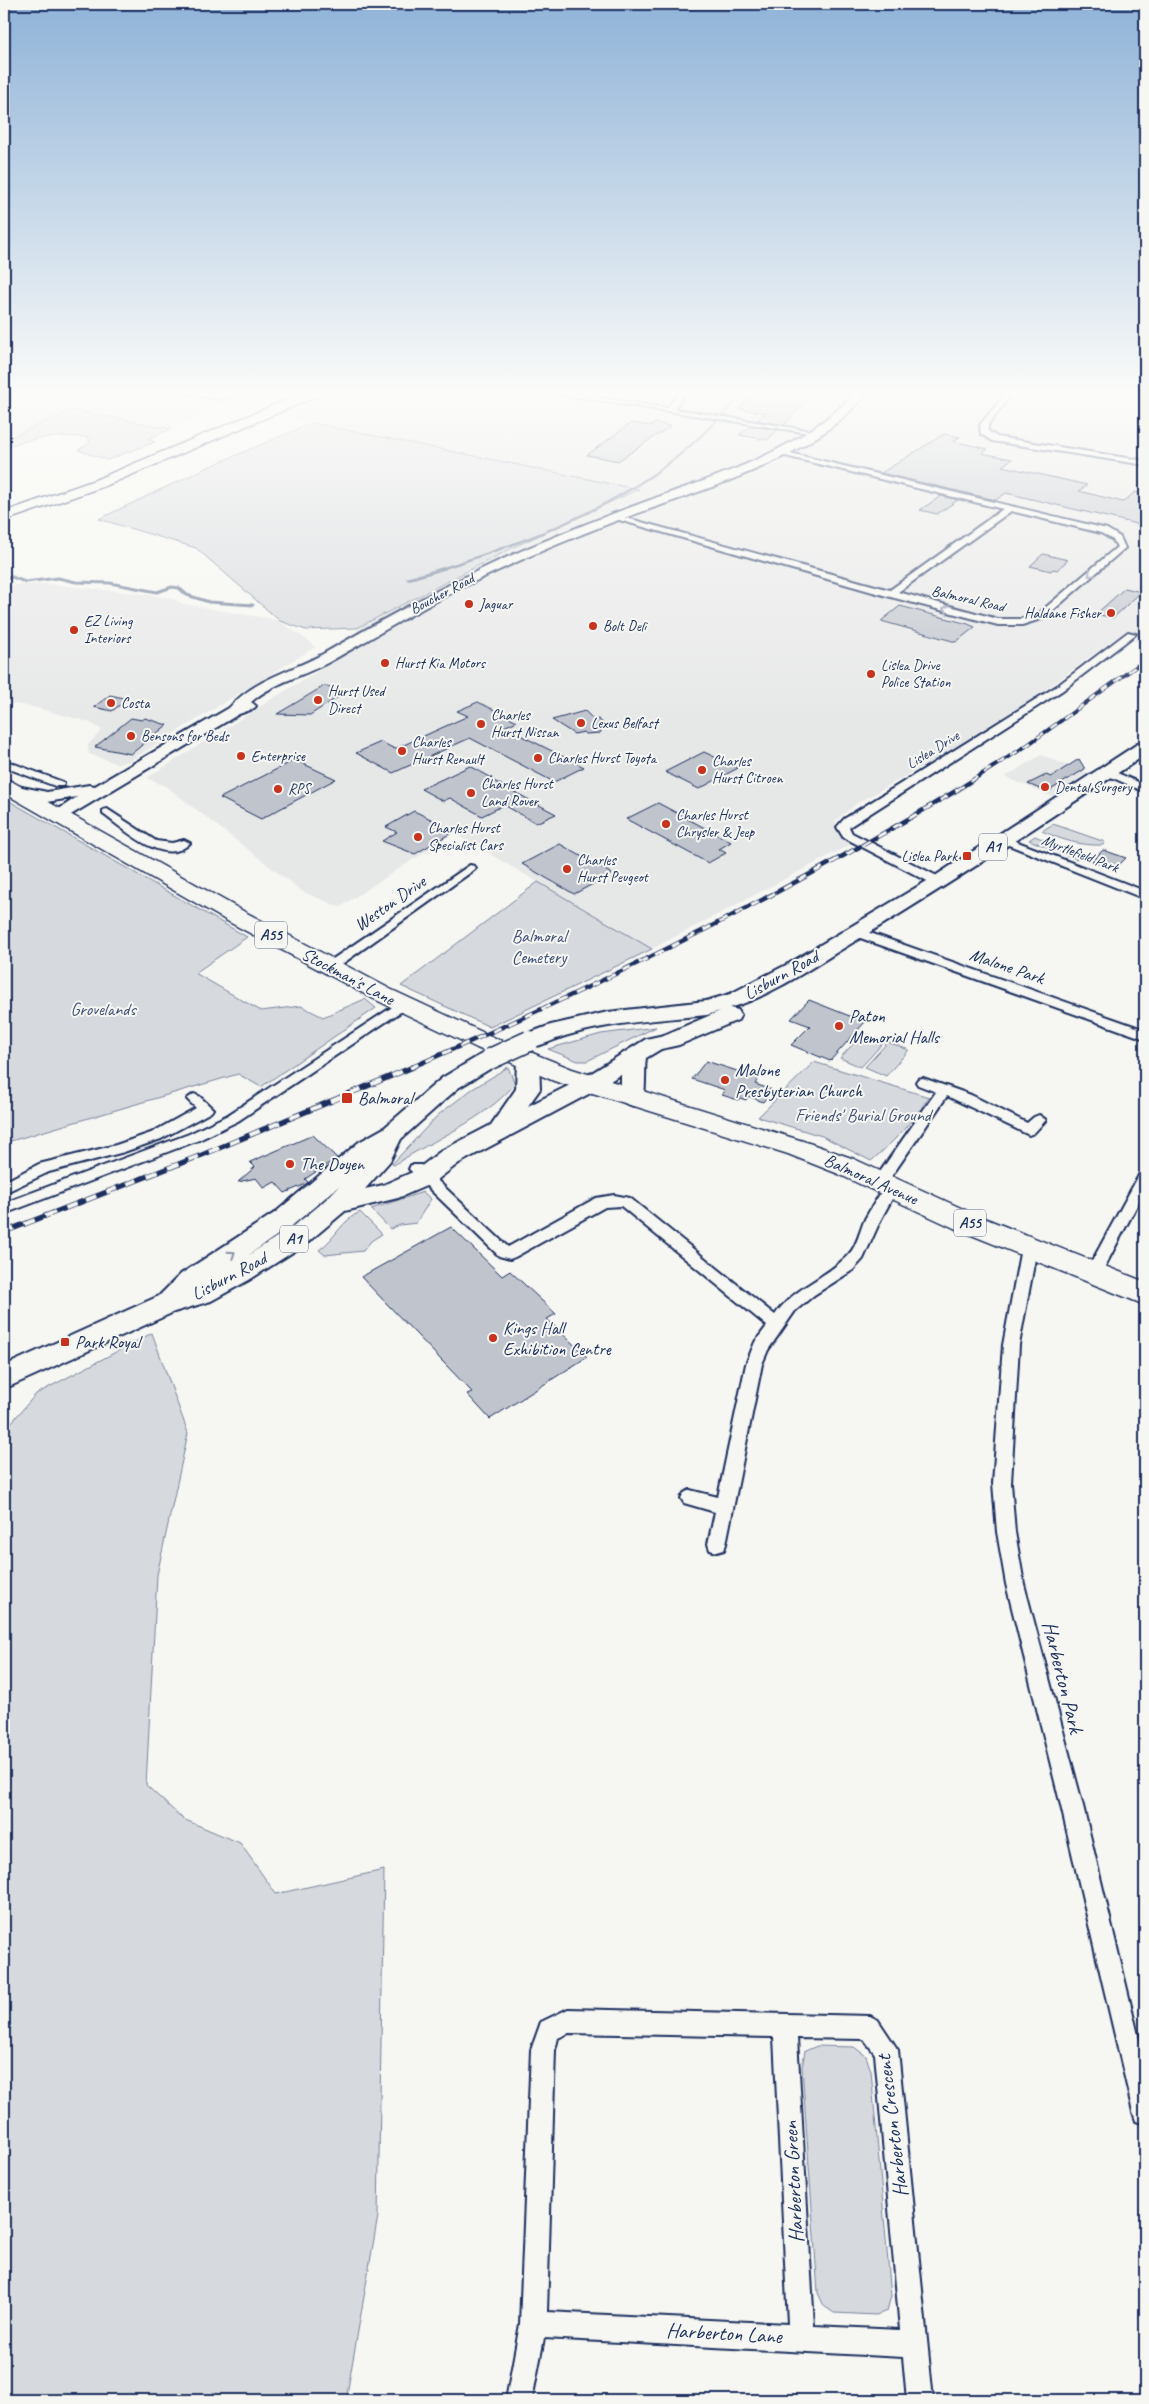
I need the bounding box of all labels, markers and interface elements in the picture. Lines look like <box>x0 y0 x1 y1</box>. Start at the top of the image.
street label: Boucher Road <box>407 568 479 619</box>
one-way arrow <box>1088 569 1097 578</box>
street label: Balmoral Road <box>930 581 1008 617</box>
place label: Jaguar <box>478 595 514 614</box>
marker: Jaguar <box>463 598 475 610</box>
one-way arrow <box>942 604 951 615</box>
place label: Haldane Fisher <box>1024 604 1103 623</box>
marker: Haldane Fisher <box>1105 607 1117 619</box>
place label: EZ Living Interiors <box>84 612 134 648</box>
place label: Bolt Deli <box>603 617 648 636</box>
marker: Bolt Deli <box>587 620 599 632</box>
marker: EZ Living Interiors <box>68 624 80 636</box>
place label: Hurst Kia Motors <box>395 654 487 673</box>
place label: Lislea Drive Police Station <box>881 656 951 692</box>
marker: Hurst Kia Motors <box>379 657 391 669</box>
marker: Lislea Drive Police Station <box>865 668 877 680</box>
place label: Hurst Used Direct <box>328 682 386 718</box>
place label: Costa <box>121 694 150 713</box>
marker: Hurst Used Direct <box>312 694 324 706</box>
marker: Costa <box>105 697 117 709</box>
place label: Charles Hurst Nissan <box>491 706 560 742</box>
place label: Lexus Belfast <box>591 714 660 733</box>
marker: Lexus Belfast <box>575 717 587 729</box>
marker: Charles Hurst Nissan <box>475 718 487 730</box>
street label: Lislea Drive <box>903 726 964 774</box>
place label: Bensons for Beds <box>141 727 231 746</box>
marker: Bensons for Beds <box>125 730 137 742</box>
place label: Charles Hurst Renault <box>412 733 485 769</box>
marker: Charles Hurst Renault <box>396 745 408 757</box>
place label: Enterprise <box>251 747 306 766</box>
place label: Charles Hurst Toyota <box>548 749 658 768</box>
marker: Enterprise <box>235 750 247 762</box>
marker: Charles Hurst Toyota <box>532 752 544 764</box>
place label: Charles Hurst Citroen <box>712 752 784 788</box>
marker: Charles Hurst Citroen <box>696 764 708 776</box>
place label: Charles Hurst Land Rover <box>481 775 555 811</box>
place label: Dental Surgery <box>1055 778 1133 797</box>
place label: RPS <box>288 780 313 799</box>
marker: Dental Surgery <box>1039 781 1051 793</box>
marker: RPS <box>272 783 284 795</box>
marker: Charles Hurst Land Rover <box>465 787 477 799</box>
place label: Charles Hurst Chrysler & Jeep <box>676 806 755 842</box>
marker: Charles Hurst Chrysler & Jeep <box>660 818 672 830</box>
place label: Charles Hurst Specialist Cars <box>428 819 505 855</box>
marker: Charles Hurst Specialist Cars <box>412 831 424 843</box>
street label: Myrtlefield Park <box>1039 831 1123 878</box>
road number: A1 <box>979 834 1007 860</box>
place label: Lislea Park <box>902 847 959 866</box>
marker: Lislea Park <box>961 850 973 862</box>
place label: Charles Hurst Peugeot <box>577 851 650 887</box>
marker: Charles Hurst Peugeot <box>561 863 573 875</box>
street label: Weston Drive <box>350 870 431 936</box>
road number: A55 <box>255 922 287 948</box>
park label: Balmoral Cemetery <box>512 925 569 968</box>
street label: Stockman's Lane <box>298 942 399 1010</box>
street label: Malone Park <box>967 943 1048 989</box>
street label: Lisburn Road <box>740 944 825 1004</box>
park label: Grovelands <box>70 998 137 1020</box>
place label: Paton Memorial Halls <box>849 1005 941 1048</box>
marker: Paton Memorial Halls <box>833 1020 845 1032</box>
place label: Malone Presbyterian Church <box>735 1059 863 1102</box>
marker: Malone Presbyterian Church <box>719 1074 731 1086</box>
place label: Balmoral <box>358 1087 415 1109</box>
marker: Balmoral <box>340 1091 354 1105</box>
park label: Friends' Burial Ground <box>795 1104 934 1126</box>
street label: Balmoral Avenue <box>821 1149 922 1210</box>
place label: The Doyen <box>300 1153 365 1175</box>
marker: The Doyen <box>284 1158 296 1170</box>
road number: A55 <box>954 1210 986 1236</box>
road number: A1 <box>280 1226 308 1252</box>
street label: Lisburn Road <box>188 1246 273 1305</box>
one-way arrow <box>227 1251 236 1260</box>
place label: Kings Hall Exhibition Centre <box>503 1317 612 1360</box>
place label: Park Royal <box>75 1331 143 1353</box>
marker: Kings Hall Exhibition Centre <box>487 1332 499 1344</box>
marker: Park Royal <box>59 1336 71 1348</box>
street label: Harberton Park <box>1037 1618 1090 1738</box>
street label: Harberton Crescent <box>870 2051 914 2199</box>
street label: Harberton Green <box>777 2120 809 2244</box>
street label: Harberton Lane <box>666 2317 783 2349</box>

